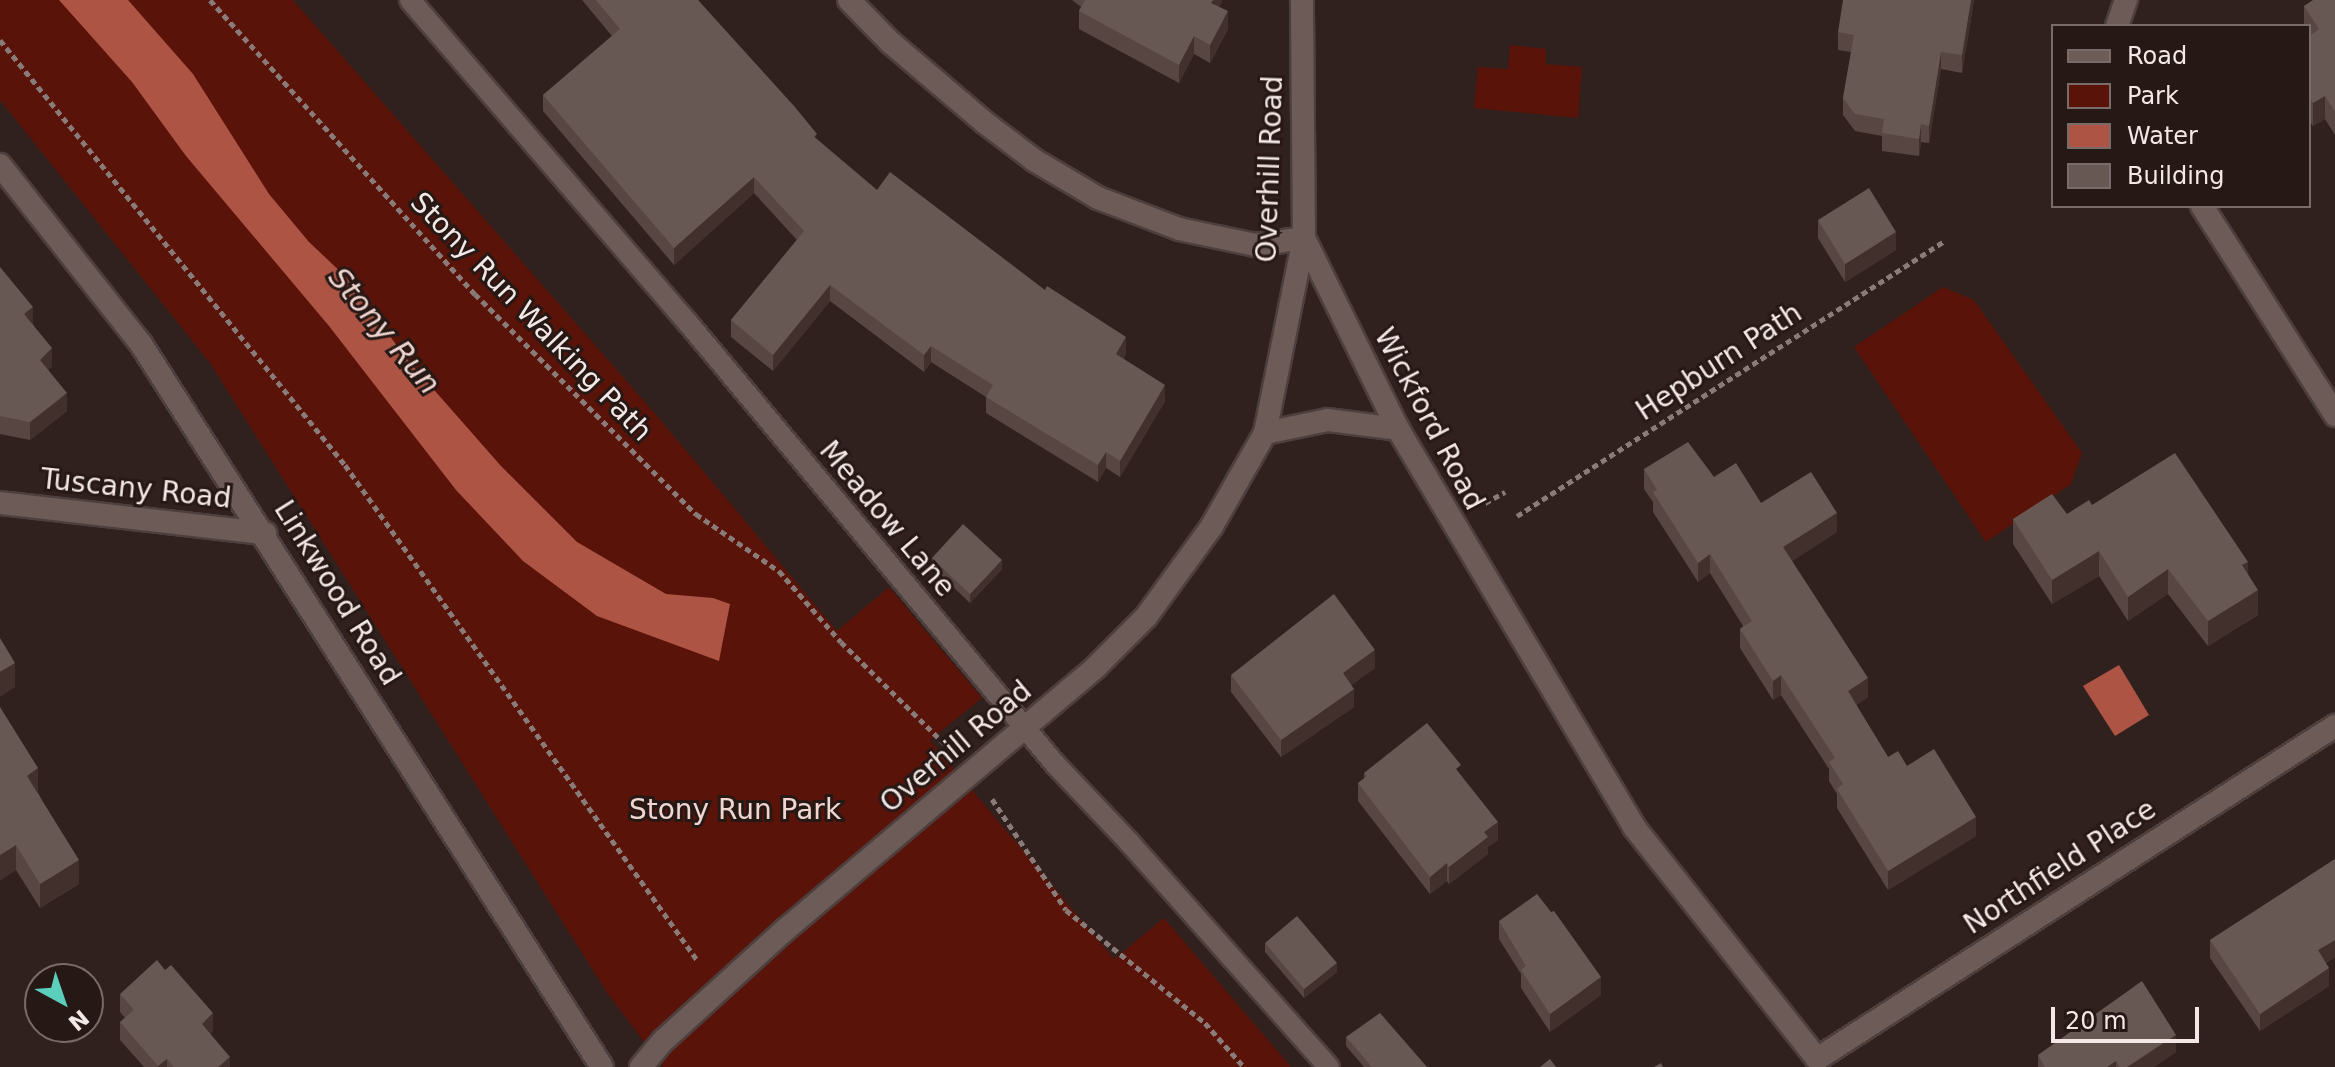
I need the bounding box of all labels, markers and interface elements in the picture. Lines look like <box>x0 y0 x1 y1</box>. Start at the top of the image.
legend <box>2051 24 2311 208</box>
text: Road <box>2127 42 2187 70</box>
street label: Overhill Road <box>1250 75 1290 263</box>
text: Park <box>2127 82 2179 110</box>
text: Water <box>2127 122 2198 150</box>
text: Building <box>2127 162 2224 190</box>
street label: Stony Run Walking Path <box>403 186 659 448</box>
water label: Stony Run <box>321 260 447 402</box>
street label: Hepburn Path <box>1630 296 1808 428</box>
street label: Wickford Road <box>1367 322 1491 516</box>
street label: Meadow Lane <box>812 434 962 604</box>
street label: Tuscany Road <box>39 462 233 516</box>
street label: Linkwood Road <box>267 494 407 692</box>
street label: Overhill Road <box>874 674 1038 820</box>
street label: Northfield Place <box>1958 792 2162 942</box>
park label: Stony Run Park <box>629 793 841 827</box>
north arrow <box>24 963 104 1043</box>
scale bar <box>2055 991 2203 1041</box>
text: N <box>63 1005 94 1036</box>
text: 20 m <box>2065 1007 2127 1035</box>

